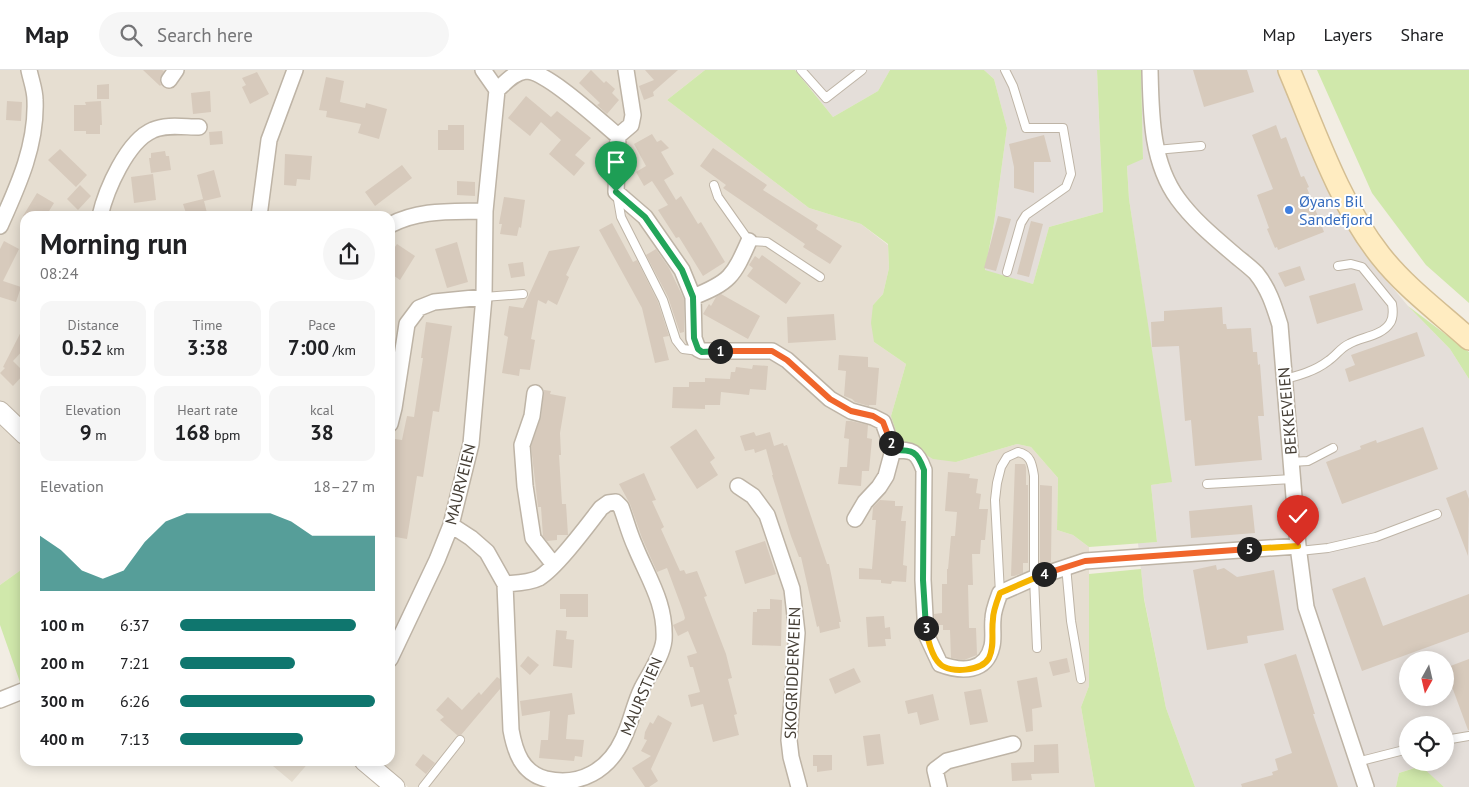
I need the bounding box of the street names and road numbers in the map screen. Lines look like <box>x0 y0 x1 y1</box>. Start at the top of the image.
street label: BEKKEVEIEN <box>1273 366 1301 456</box>
street label: MAURVEIEN <box>440 441 480 527</box>
street label: SKOGRIDDERVEIEN <box>780 607 804 739</box>
street label: MAURSTIEN <box>616 654 666 738</box>

